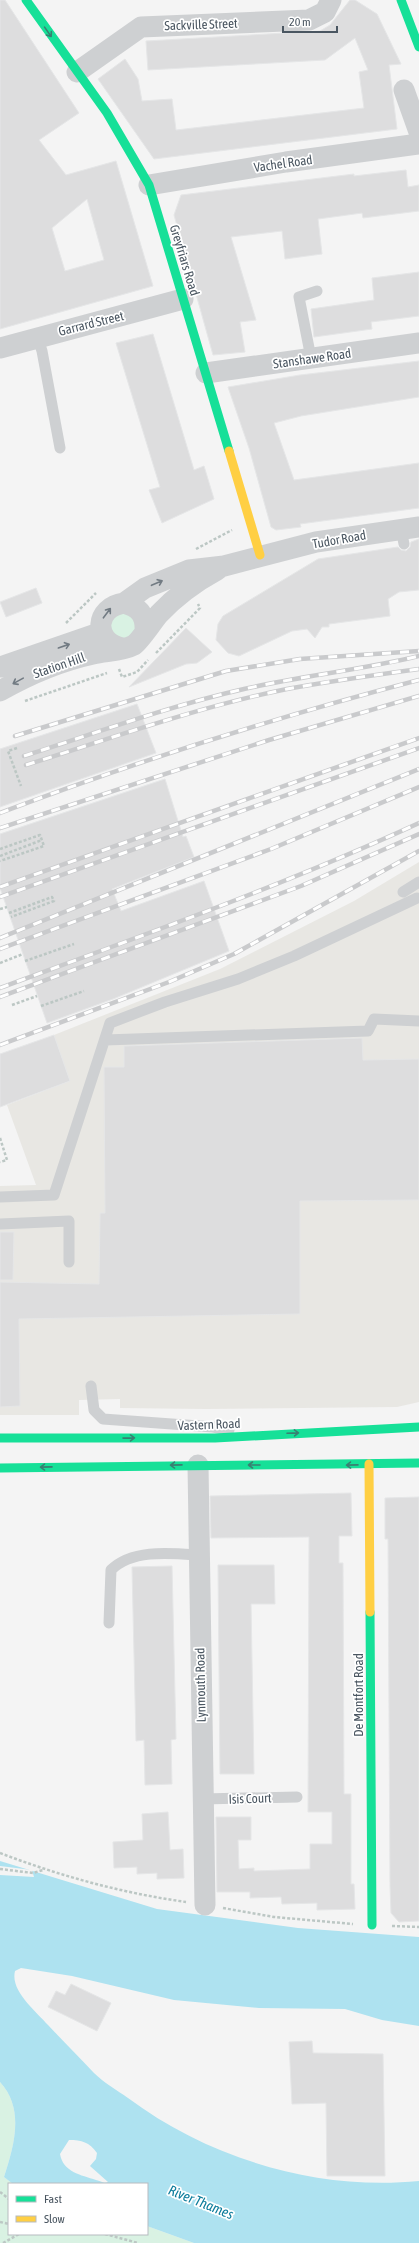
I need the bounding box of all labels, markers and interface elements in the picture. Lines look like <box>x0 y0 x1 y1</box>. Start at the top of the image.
scale bar <box>283 8 337 34</box>
text: 20 m <box>289 15 311 29</box>
street label: Sackville Street <box>164 16 238 33</box>
one-way arrow <box>44 26 52 37</box>
street label: Vachel Road <box>253 152 313 175</box>
street label: Greyfriars Road <box>167 223 202 297</box>
street label: Garrard Street <box>57 308 126 339</box>
street label: Stanshawe Road <box>272 346 352 371</box>
street label: Tudor Road <box>311 527 367 552</box>
one-way arrow <box>151 579 163 587</box>
one-way arrow <box>102 607 111 618</box>
one-way arrow <box>57 642 69 650</box>
street label: Station Hill <box>31 649 87 681</box>
one-way arrow <box>12 677 24 685</box>
street label: Vastern Road <box>177 1416 241 1433</box>
one-way arrow <box>286 1429 299 1437</box>
one-way arrow <box>122 1434 135 1442</box>
one-way arrow <box>170 1461 183 1469</box>
one-way arrow <box>248 1461 261 1469</box>
one-way arrow <box>346 1461 359 1468</box>
one-way arrow <box>40 1463 53 1471</box>
street label: Lynmouth Road <box>192 1648 209 1722</box>
street label: De Montfort Road <box>351 1653 366 1737</box>
street label: Isis Court <box>228 1790 272 1807</box>
water label: River Thames <box>166 2182 236 2222</box>
legend <box>8 2183 148 2235</box>
text: Fast <box>44 2192 62 2206</box>
text: Slow <box>44 2212 65 2226</box>

